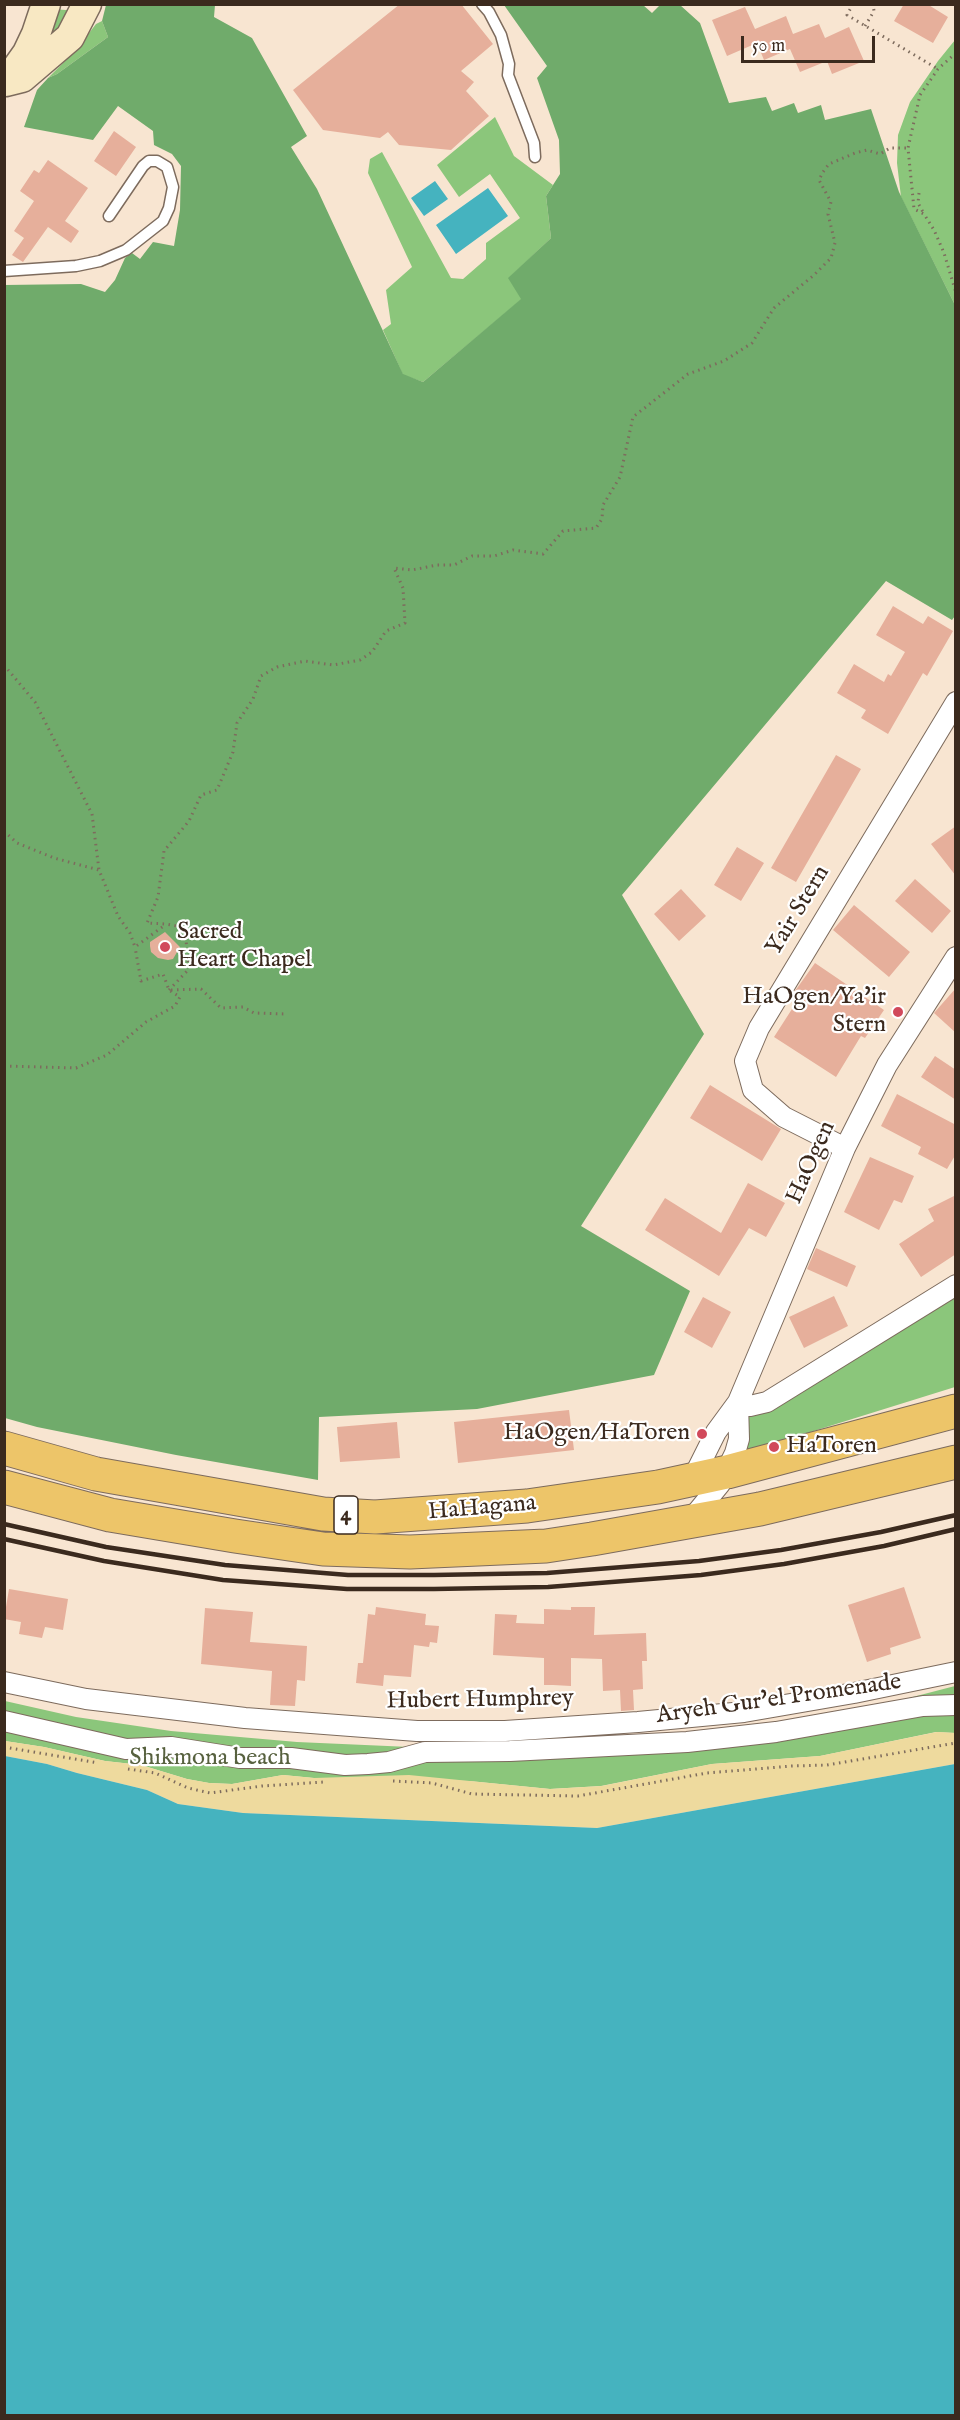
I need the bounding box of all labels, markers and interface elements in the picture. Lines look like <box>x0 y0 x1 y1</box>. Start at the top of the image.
scale bar <box>744 24 878 62</box>
text: 50 m <box>752 35 785 58</box>
street label: Yair Stern <box>761 861 837 961</box>
place label: Sacred Heart Chapel <box>177 919 312 975</box>
marker: Sacred Heart Chapel <box>158 940 172 954</box>
place label: HaOgen/Ya'ir Stern <box>742 984 886 1040</box>
marker: HaOgen/Ya'ir Stern <box>891 1005 905 1019</box>
street label: HaOgen <box>781 1117 843 1209</box>
place label: HaOgen/HaToren <box>503 1420 690 1448</box>
marker: HaOgen/HaToren <box>695 1427 709 1441</box>
place label: HaToren <box>786 1433 877 1461</box>
marker: HaToren <box>767 1440 781 1454</box>
street label: HaHagana <box>427 1490 537 1528</box>
road number: 4 <box>334 1496 358 1534</box>
street label: Aryeh Gur'el Promenade <box>655 1669 903 1731</box>
street label: Hubert Humphrey <box>386 1685 574 1717</box>
park label: Shikmona beach <box>129 1745 291 1773</box>

